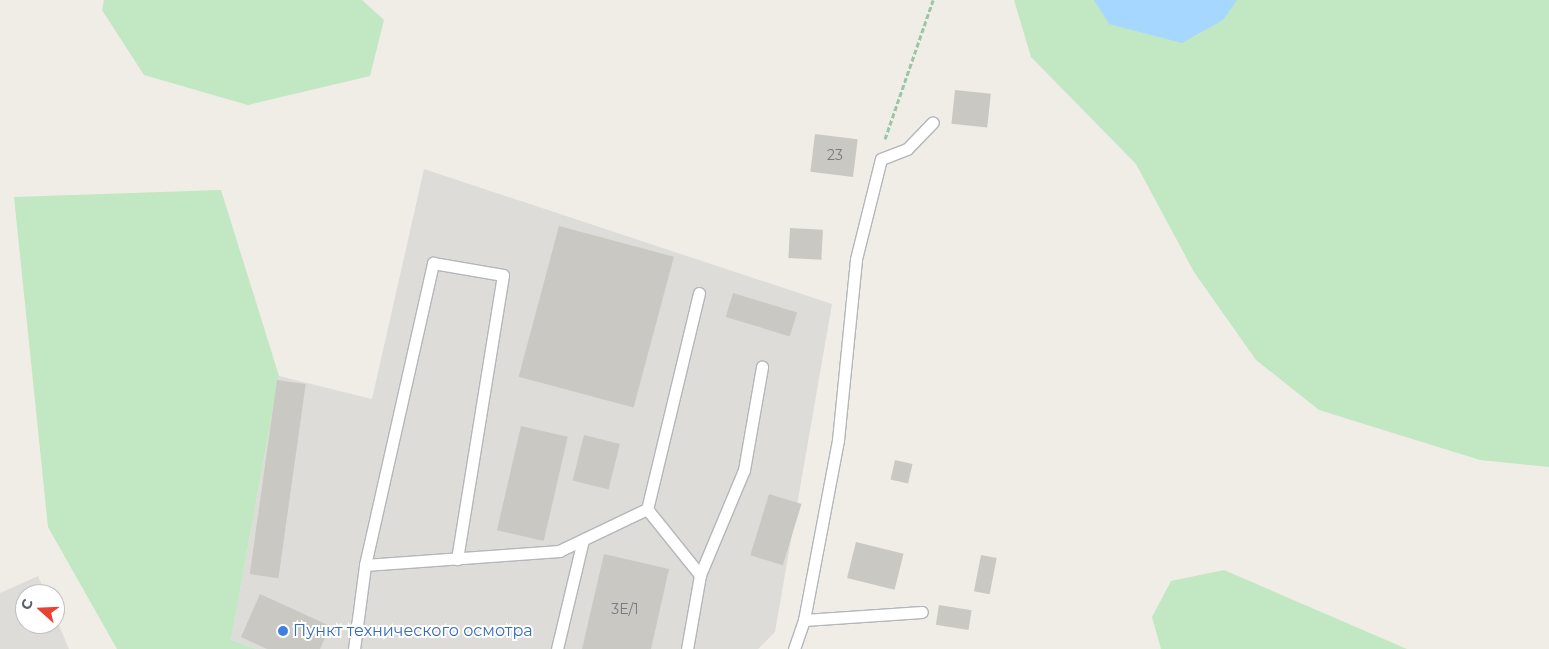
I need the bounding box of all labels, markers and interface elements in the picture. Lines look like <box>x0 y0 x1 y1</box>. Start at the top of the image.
house number: 23 <box>827 147 843 163</box>
north arrow <box>15 584 65 634</box>
text: С <box>17 596 37 612</box>
house number: 3Е/1 <box>611 601 639 617</box>
place label: Пункт технического осмотра <box>293 621 533 641</box>
marker: Пункт технического осмотра <box>277 625 289 637</box>

